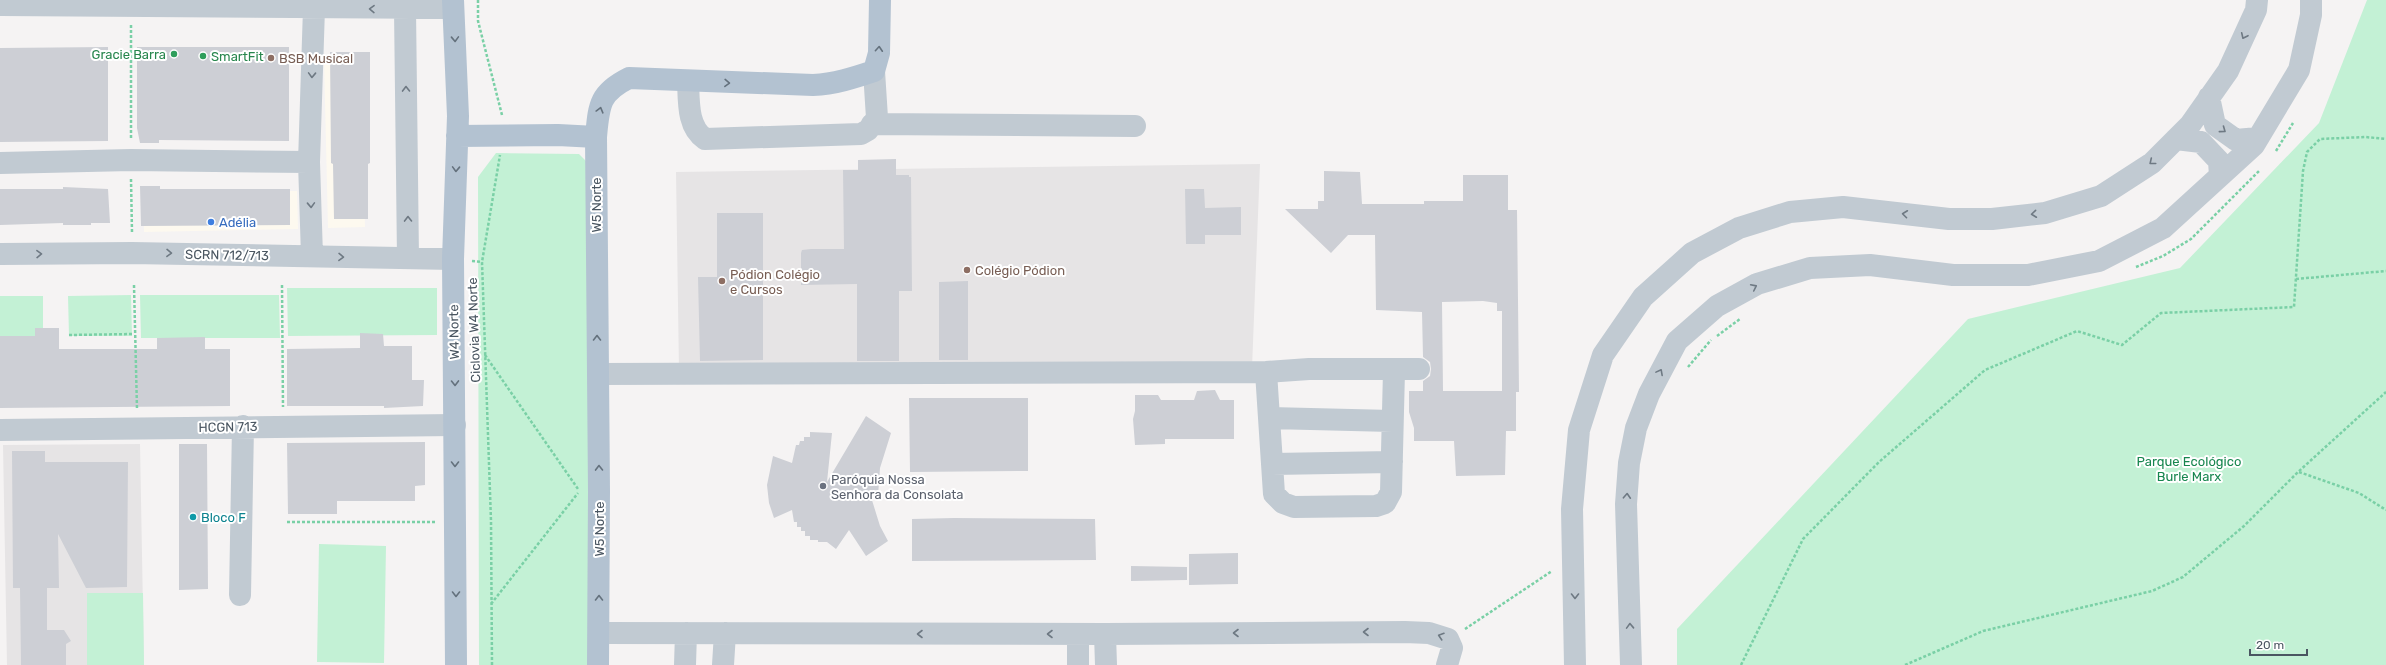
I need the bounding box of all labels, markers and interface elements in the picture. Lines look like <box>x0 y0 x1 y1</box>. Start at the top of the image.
one-way arrow <box>369 5 375 13</box>
one-way arrow <box>2241 32 2249 39</box>
one-way arrow <box>450 36 459 42</box>
one-way arrow <box>875 46 884 52</box>
place label: Gracie Barra <box>92 47 166 62</box>
marker: Gracie Barra <box>169 49 179 59</box>
place label: SmartFit <box>211 49 264 64</box>
marker: SmartFit <box>198 51 208 61</box>
place label: BSB Musical <box>279 51 353 66</box>
marker: BSB Musical <box>266 53 276 63</box>
one-way arrow <box>308 72 316 78</box>
one-way arrow <box>724 78 730 87</box>
one-way arrow <box>402 86 410 92</box>
one-way arrow <box>595 107 604 114</box>
one-way arrow <box>2219 126 2226 133</box>
one-way arrow <box>2149 158 2156 165</box>
one-way arrow <box>452 166 461 172</box>
street label: W5 Norte <box>589 177 604 233</box>
one-way arrow <box>306 202 315 208</box>
one-way arrow <box>1902 210 1908 219</box>
one-way arrow <box>2031 210 2037 219</box>
place label: Adélia <box>219 215 256 230</box>
one-way arrow <box>404 216 412 222</box>
marker: Adélia <box>206 217 216 227</box>
street label: SCRN 712/713 <box>185 247 269 263</box>
one-way arrow <box>166 249 172 258</box>
one-way arrow <box>36 250 42 258</box>
one-way arrow <box>338 253 344 261</box>
place label: Colégio Pódion <box>975 263 1065 279</box>
marker: Colégio Pódion <box>962 265 972 275</box>
place label: Pódion Colégio e Cursos <box>730 267 820 297</box>
marker: Pódion Colégio e Cursos <box>717 276 727 286</box>
street label: Ciclovia W4 Norte <box>465 277 483 383</box>
one-way arrow <box>1749 284 1757 292</box>
street label: W4 Norte <box>446 304 462 360</box>
one-way arrow <box>593 335 602 341</box>
one-way arrow <box>1656 369 1663 376</box>
one-way arrow <box>451 380 459 386</box>
street label: HCGN 713 <box>198 419 258 435</box>
park label: Parque Ecológico Burle Marx <box>2137 454 2241 484</box>
one-way arrow <box>451 461 459 467</box>
one-way arrow <box>595 465 603 471</box>
place label: Paróquia Nossa Senhora da Consolata <box>831 472 964 502</box>
marker: Paróquia Nossa Senhora da Consolata <box>818 481 828 491</box>
one-way arrow <box>1623 493 1631 499</box>
street label: W5 Norte <box>592 501 607 557</box>
place label: Bloco F <box>201 510 246 525</box>
marker: Bloco F <box>188 512 198 522</box>
one-way arrow <box>452 591 460 597</box>
one-way arrow <box>1571 593 1579 599</box>
one-way arrow <box>595 595 603 601</box>
one-way arrow <box>1626 623 1634 629</box>
one-way arrow <box>1363 628 1369 636</box>
one-way arrow <box>1233 629 1239 637</box>
one-way arrow <box>917 630 923 638</box>
one-way arrow <box>1047 630 1053 638</box>
scale bar <box>2250 631 2307 657</box>
one-way arrow <box>1437 633 1444 641</box>
text: 20 m <box>2256 638 2284 652</box>

